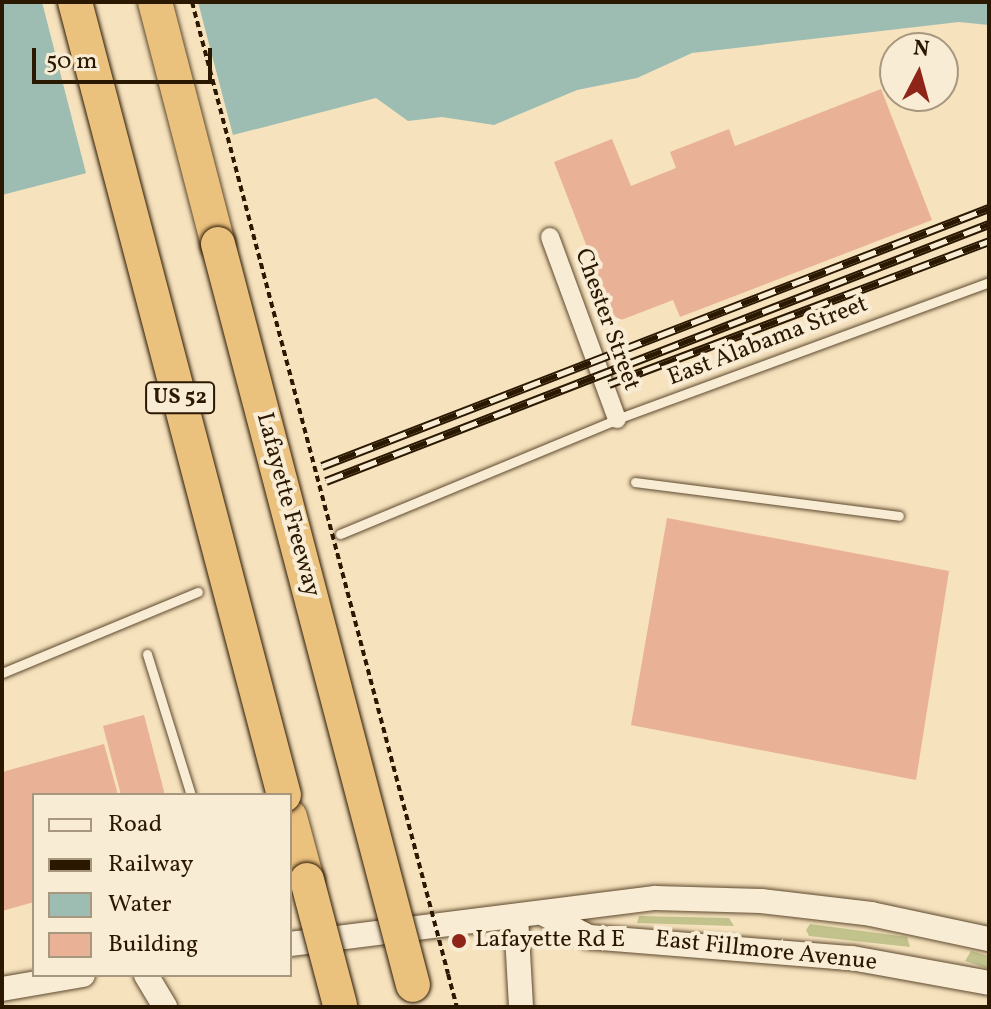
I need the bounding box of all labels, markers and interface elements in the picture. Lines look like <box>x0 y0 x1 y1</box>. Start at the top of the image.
scale bar <box>36 32 216 82</box>
north arrow <box>879 32 959 112</box>
text: N <box>912 33 931 66</box>
text: 50 m <box>46 45 98 79</box>
street label: Chester Street <box>567 245 645 395</box>
street label: East Alabama Street <box>664 291 872 393</box>
road number: US 52 <box>144 380 216 416</box>
street label: Lafayette Freeway <box>249 410 325 600</box>
legend <box>32 793 292 977</box>
text: Road <box>108 808 162 842</box>
text: Railway <box>108 848 194 882</box>
text: Water <box>108 888 172 922</box>
street label: East Fillmore Avenue <box>654 926 878 978</box>
place label: Lafayette Rd E <box>475 927 625 955</box>
text: Building <box>108 928 198 962</box>
marker: Lafayette Rd E <box>450 932 468 950</box>

